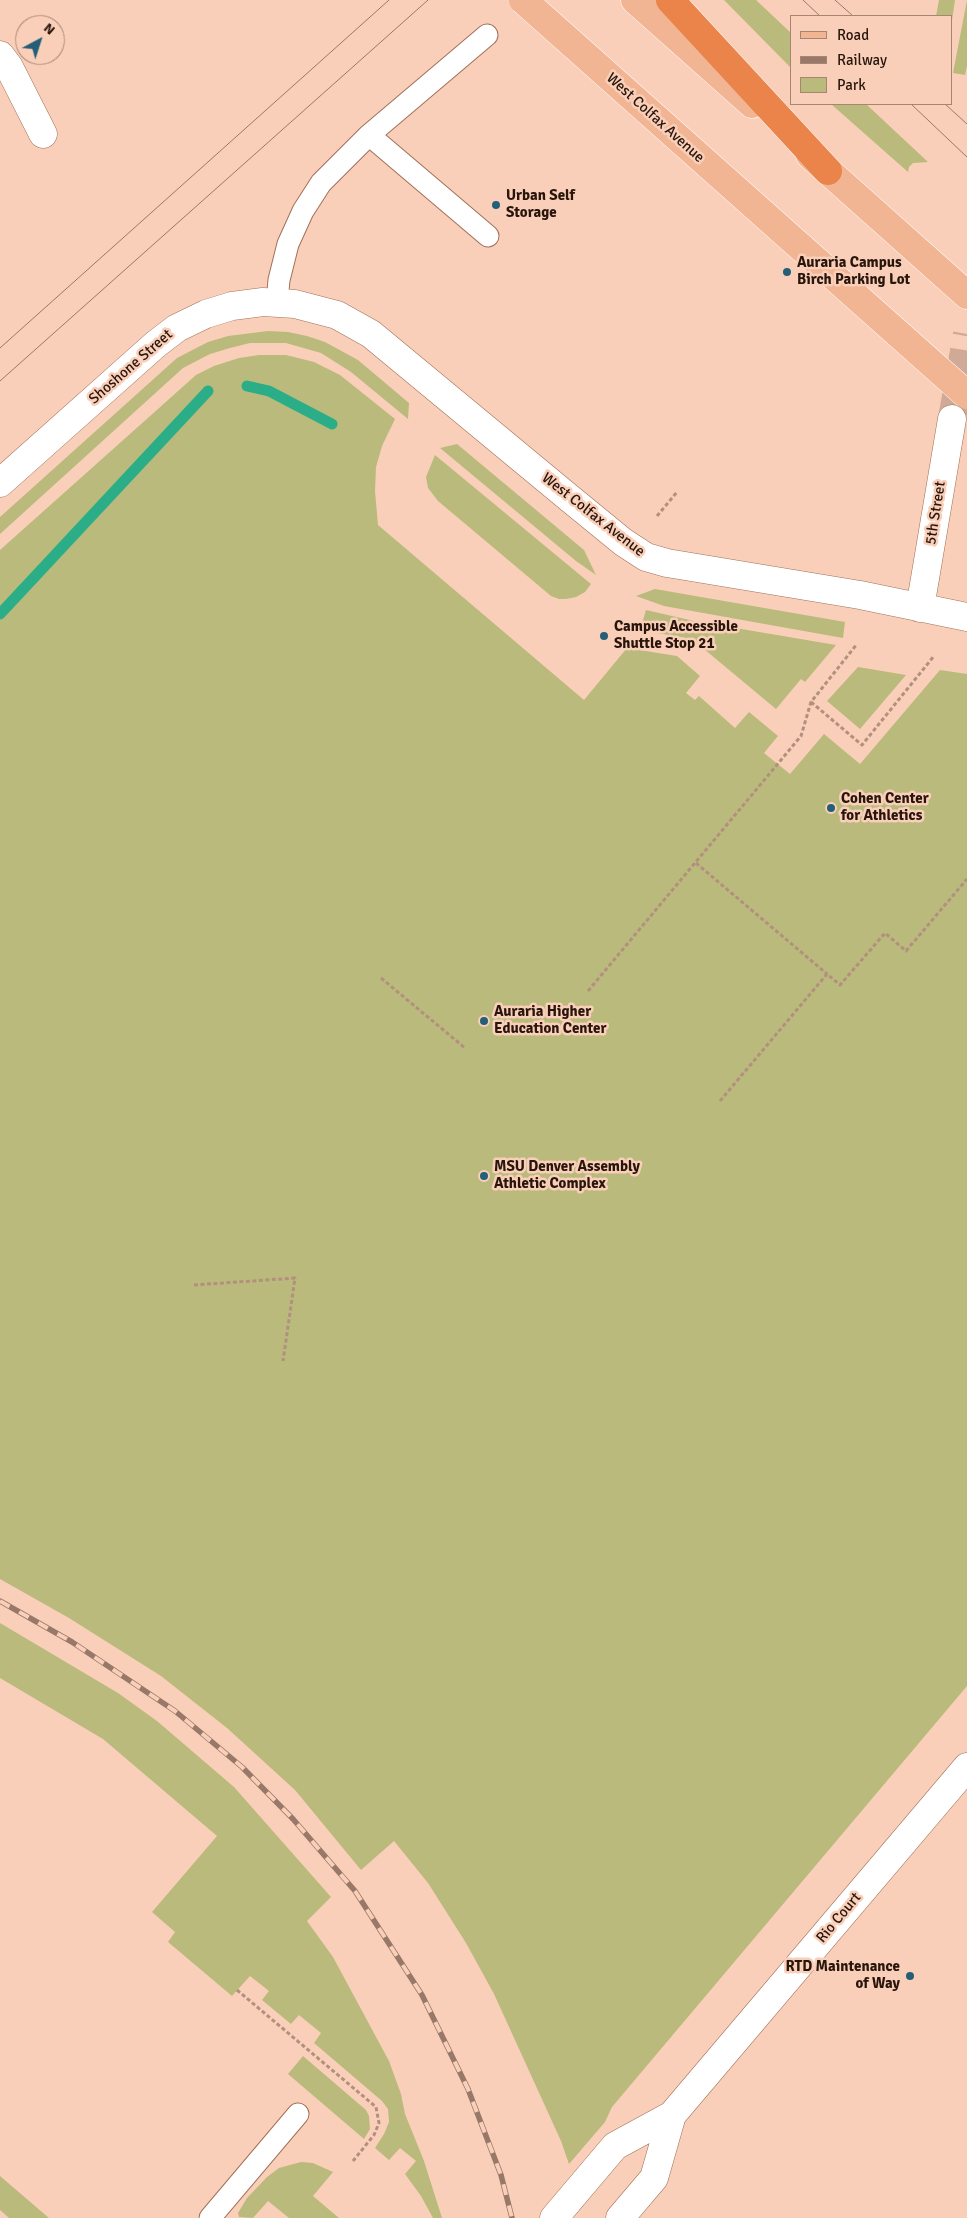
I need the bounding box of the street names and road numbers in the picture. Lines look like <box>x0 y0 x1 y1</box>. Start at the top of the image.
street label: West Colfax Avenue <box>602 69 708 167</box>
street label: Shoshone Street <box>86 326 176 408</box>
street label: West Colfax Avenue <box>538 469 648 561</box>
street label: 5th Street <box>922 480 950 546</box>
street label: Rio Court <box>813 1889 865 1947</box>

